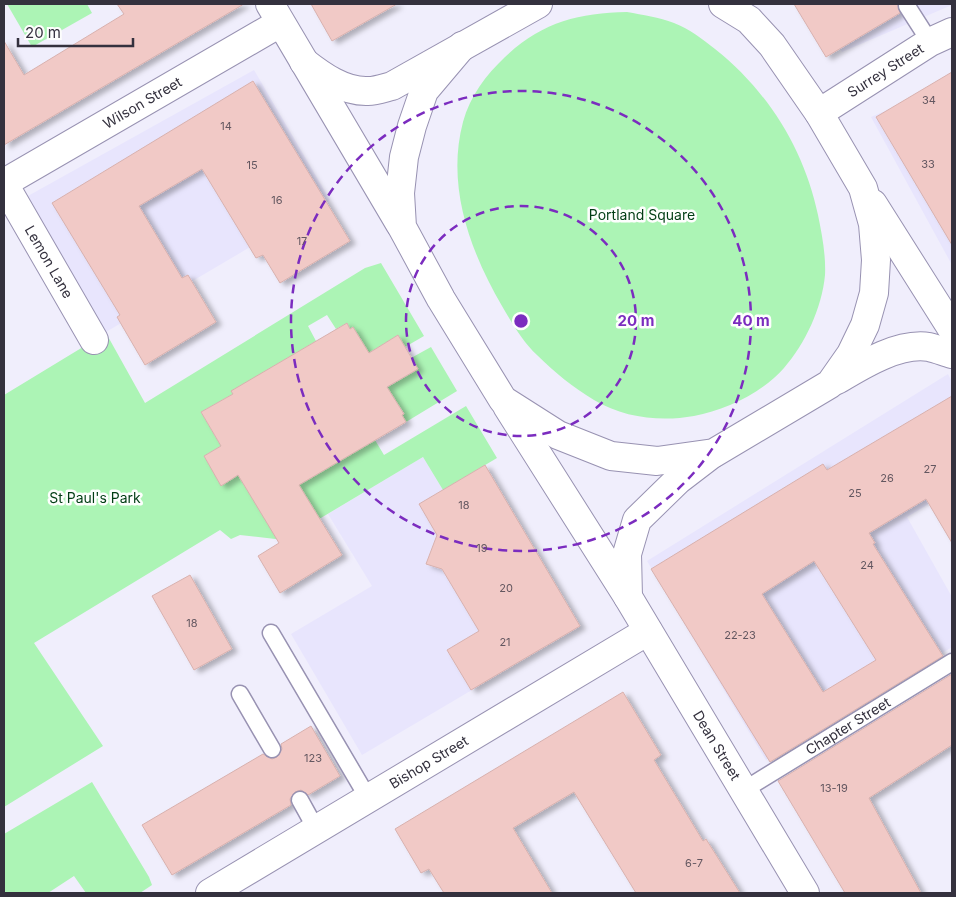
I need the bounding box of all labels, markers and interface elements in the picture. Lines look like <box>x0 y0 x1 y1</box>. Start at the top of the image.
scale bar <box>18 15 132 47</box>
text: 20 m <box>25 23 61 42</box>
street label: Surrey Street <box>844 39 927 101</box>
street label: Wilson Street <box>100 73 185 132</box>
house number: 34 <box>922 93 936 107</box>
house number: 14 <box>220 119 232 133</box>
house number: 33 <box>921 157 935 171</box>
house number: 15 <box>246 158 258 172</box>
house number: 16 <box>271 193 283 207</box>
park label: Portland Square <box>589 206 695 223</box>
street label: Lemon Lane <box>22 222 77 301</box>
house number: 17 <box>297 234 307 248</box>
text: 20 m <box>618 311 654 330</box>
text: 40 m <box>732 311 770 330</box>
centre of rings <box>512 312 530 330</box>
house number: 27 <box>924 462 936 476</box>
house number: 26 <box>880 471 894 485</box>
house number: 25 <box>848 486 862 500</box>
park label: St Paul's Park <box>49 489 141 506</box>
house number: 18 <box>458 498 470 512</box>
house number: 19 <box>476 541 488 555</box>
house number: 24 <box>860 558 874 572</box>
house number: 20 <box>499 581 513 595</box>
house number: 18 <box>186 616 198 630</box>
house number: 22-23 <box>724 628 756 642</box>
house number: 21 <box>499 635 511 649</box>
street label: Chapter Street <box>802 693 893 758</box>
street label: Dean Street <box>690 707 745 783</box>
street label: Bishop Street <box>386 731 471 792</box>
house number: 123 <box>304 751 322 765</box>
house number: 13-19 <box>820 781 848 795</box>
house number: 6-7 <box>685 856 703 870</box>

